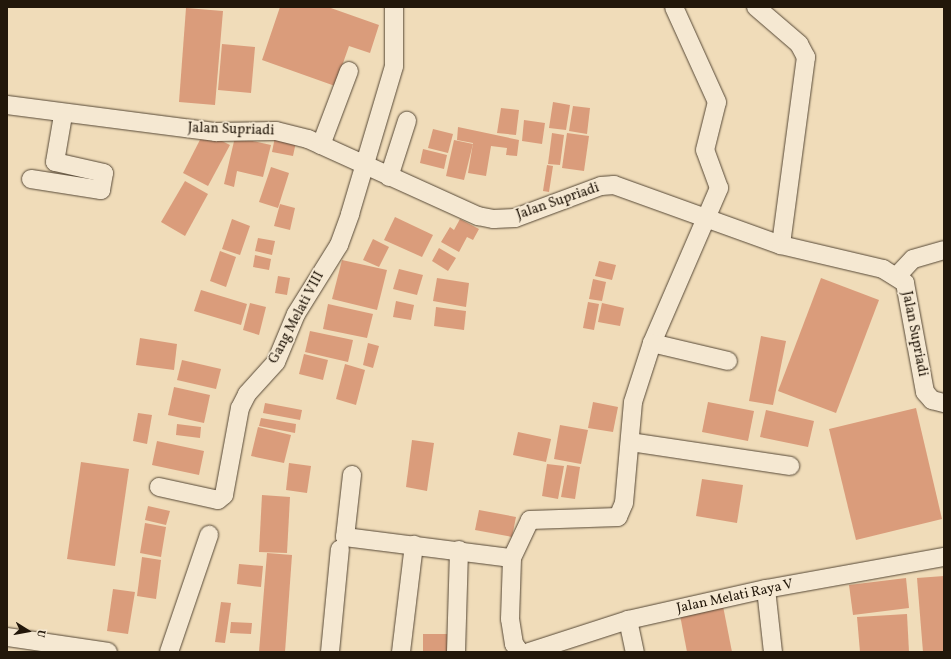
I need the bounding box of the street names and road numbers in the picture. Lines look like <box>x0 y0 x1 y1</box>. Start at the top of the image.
street label: Jalan Supriadi <box>187 120 275 140</box>
street label: Jalan Supriadi <box>514 180 602 224</box>
street label: Gang Melati VIII <box>266 269 328 367</box>
street label: Jalan Supriadi <box>897 290 931 378</box>
street label: Jalan Melati Raya V <box>675 576 795 618</box>

